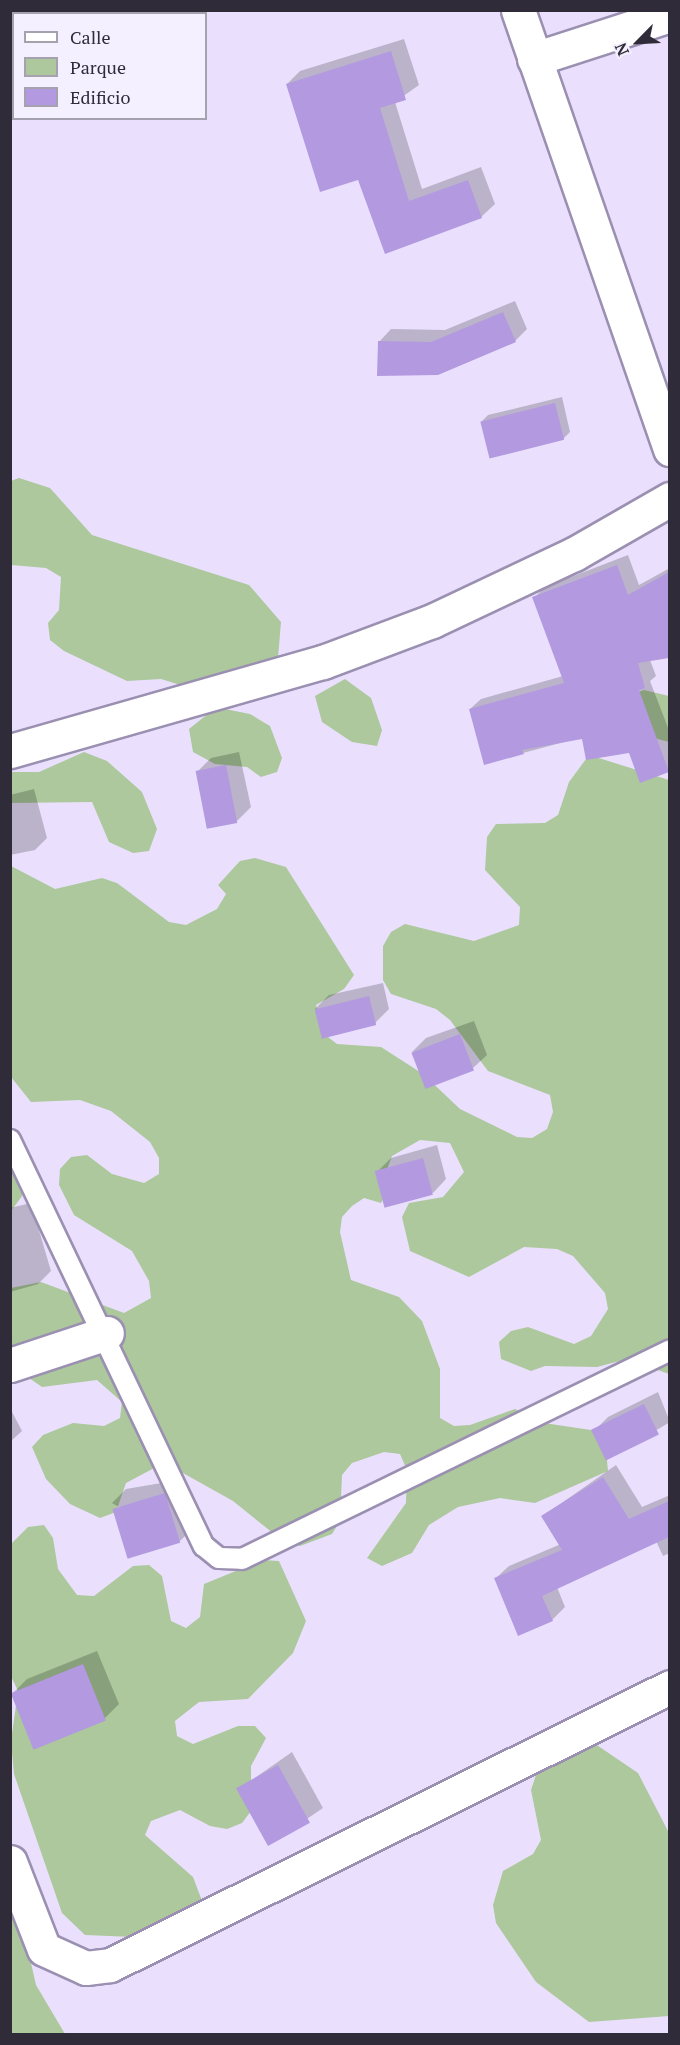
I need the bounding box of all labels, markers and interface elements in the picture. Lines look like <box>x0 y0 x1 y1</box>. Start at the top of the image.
legend <box>12 12 207 120</box>
north arrow <box>608 12 668 72</box>
text: Calle <box>70 25 111 49</box>
text: N <box>609 39 634 59</box>
text: Parque <box>70 55 126 79</box>
text: Edificio <box>70 85 130 109</box>

